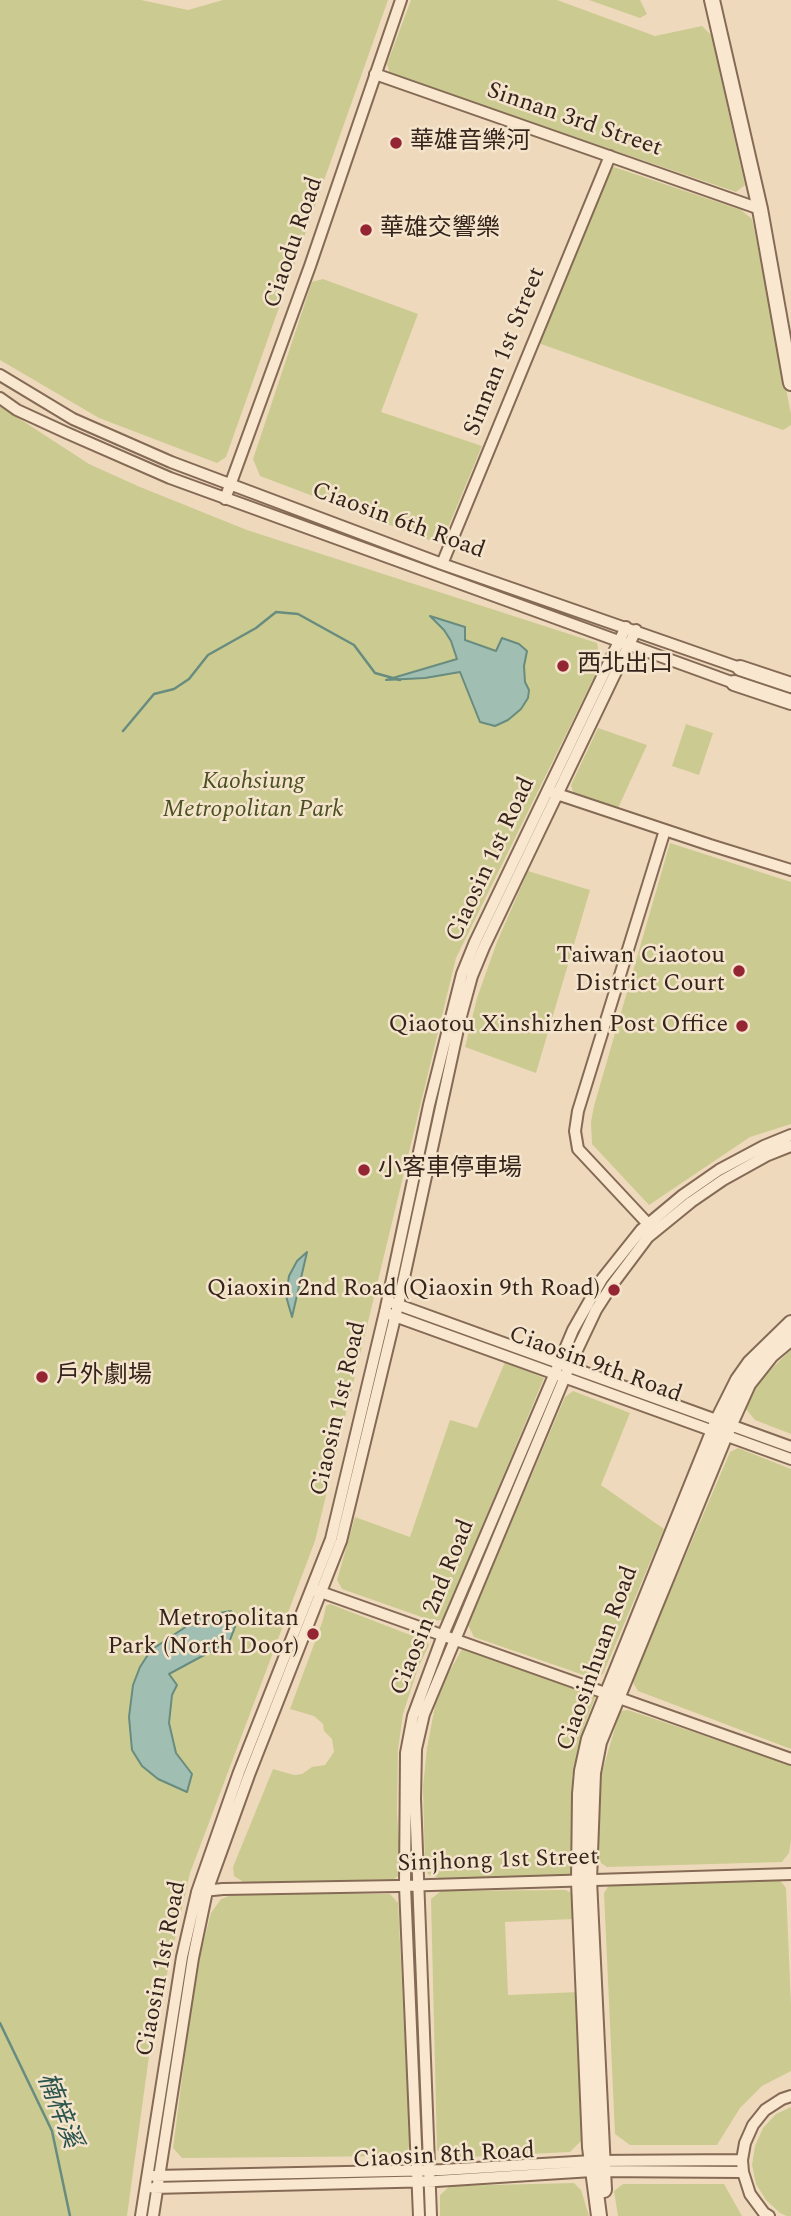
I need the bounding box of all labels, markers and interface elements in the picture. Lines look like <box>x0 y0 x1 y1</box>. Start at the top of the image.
street label: Sinnan 3rd Street <box>482 77 666 165</box>
place label: 華雄音樂河 <box>410 129 530 157</box>
marker: 華雄音樂河 <box>388 135 404 151</box>
street label: Ciaodu Road <box>259 174 331 312</box>
place label: 華雄交響樂 <box>380 216 500 244</box>
marker: 華雄交響樂 <box>358 222 374 238</box>
street label: Sinnan 1st Street <box>459 263 553 441</box>
street label: Ciaosin 6th Road <box>308 477 488 567</box>
place label: 西北出口 <box>577 652 673 680</box>
marker: 西北出口 <box>555 658 571 674</box>
park label: Kaohsiung Metropolitan Park <box>162 769 344 825</box>
street label: Ciaosin 1st Road <box>441 773 543 947</box>
place label: Taiwan Ciaotou District Court <box>556 943 725 999</box>
marker: Taiwan Ciaotou District Court <box>731 963 747 979</box>
place label: Qiaotou Xinshizhen Post Office <box>389 1012 728 1040</box>
marker: Qiaotou Xinshizhen Post Office <box>734 1018 750 1034</box>
place label: 小客車停車場 <box>378 1156 522 1184</box>
marker: 小客車停車場 <box>356 1162 372 1178</box>
place label: Qiaoxin 2nd Road (Qiaoxin 9th Road) <box>207 1276 600 1304</box>
marker: Qiaoxin 2nd Road (Qiaoxin 9th Road) <box>606 1282 622 1298</box>
street label: Ciaosin 1st Road <box>306 1319 374 1499</box>
street label: Ciaosin 9th Road <box>505 1321 685 1411</box>
place label: 戶外劇場 <box>56 1363 152 1391</box>
marker: 戶外劇場 <box>34 1369 50 1385</box>
street label: Ciaosin 2nd Road <box>386 1516 482 1700</box>
street label: Ciaosinhuan Road <box>552 1563 646 1755</box>
place label: Metropolitan Park (North Door) <box>107 1606 299 1662</box>
marker: Metropolitan Park (North Door) <box>305 1626 321 1642</box>
street label: Sinjhong 1st Street <box>397 1844 599 1880</box>
street label: Ciaosin 1st Road <box>132 1879 194 2059</box>
water label: 楠梓溪 <box>28 2069 86 2153</box>
street label: Ciaosin 8th Road <box>352 2138 536 2176</box>

